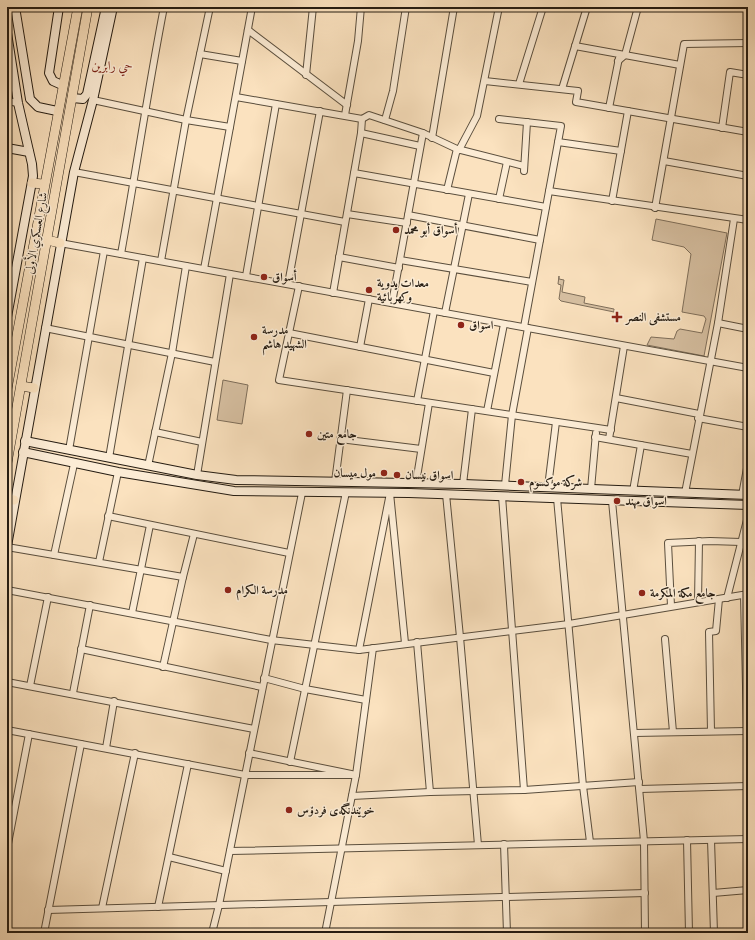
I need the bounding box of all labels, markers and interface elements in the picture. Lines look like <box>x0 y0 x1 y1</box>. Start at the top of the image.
district label: حي رابرين <box>91 58 133 77</box>
street label: شارع العسكري الأولى <box>20 191 54 276</box>
place label: أسواق أبو محمد <box>404 222 457 238</box>
marker: أسواق أبو محمد <box>391 225 401 235</box>
place label: أسواق <box>272 269 297 285</box>
marker: أسواق <box>259 272 269 282</box>
place label: معدات يدوية وكهربائية <box>377 276 429 305</box>
marker: معدات يدوية وكهربائية <box>364 285 374 295</box>
place label: مستشفى النصر <box>624 310 681 326</box>
marker: مستشفى النصر <box>611 311 623 323</box>
place label: اسواق <box>469 318 494 333</box>
marker: اسواق <box>456 320 466 330</box>
place label: مدرسة الشهيد هاشم <box>262 323 307 356</box>
marker: مدرسة الشهيد هاشم <box>249 332 259 342</box>
place label: جامع متين <box>317 427 357 446</box>
marker: جامع متين <box>304 429 314 439</box>
place label: مول ميسان <box>333 466 376 481</box>
marker: مول ميسان <box>379 468 389 478</box>
place label: اسواق نيسان <box>405 468 454 483</box>
marker: اسواق نيسان <box>392 470 402 480</box>
place label: شركة موكسوم <box>529 474 582 493</box>
marker: شركة موكسوم <box>516 477 526 487</box>
place label: اسواق مهند <box>625 494 667 510</box>
marker: اسواق مهند <box>612 496 622 506</box>
place label: مدرسة الكرام <box>236 583 288 601</box>
marker: مدرسة الكرام <box>223 585 233 595</box>
place label: جامع مكة المكرمة <box>650 586 716 605</box>
marker: جامع مكة المكرمة <box>637 588 647 598</box>
place label: خوێندنگەی فردۆس <box>297 802 375 818</box>
marker: خوێندنگەی فردۆس <box>284 805 294 815</box>

